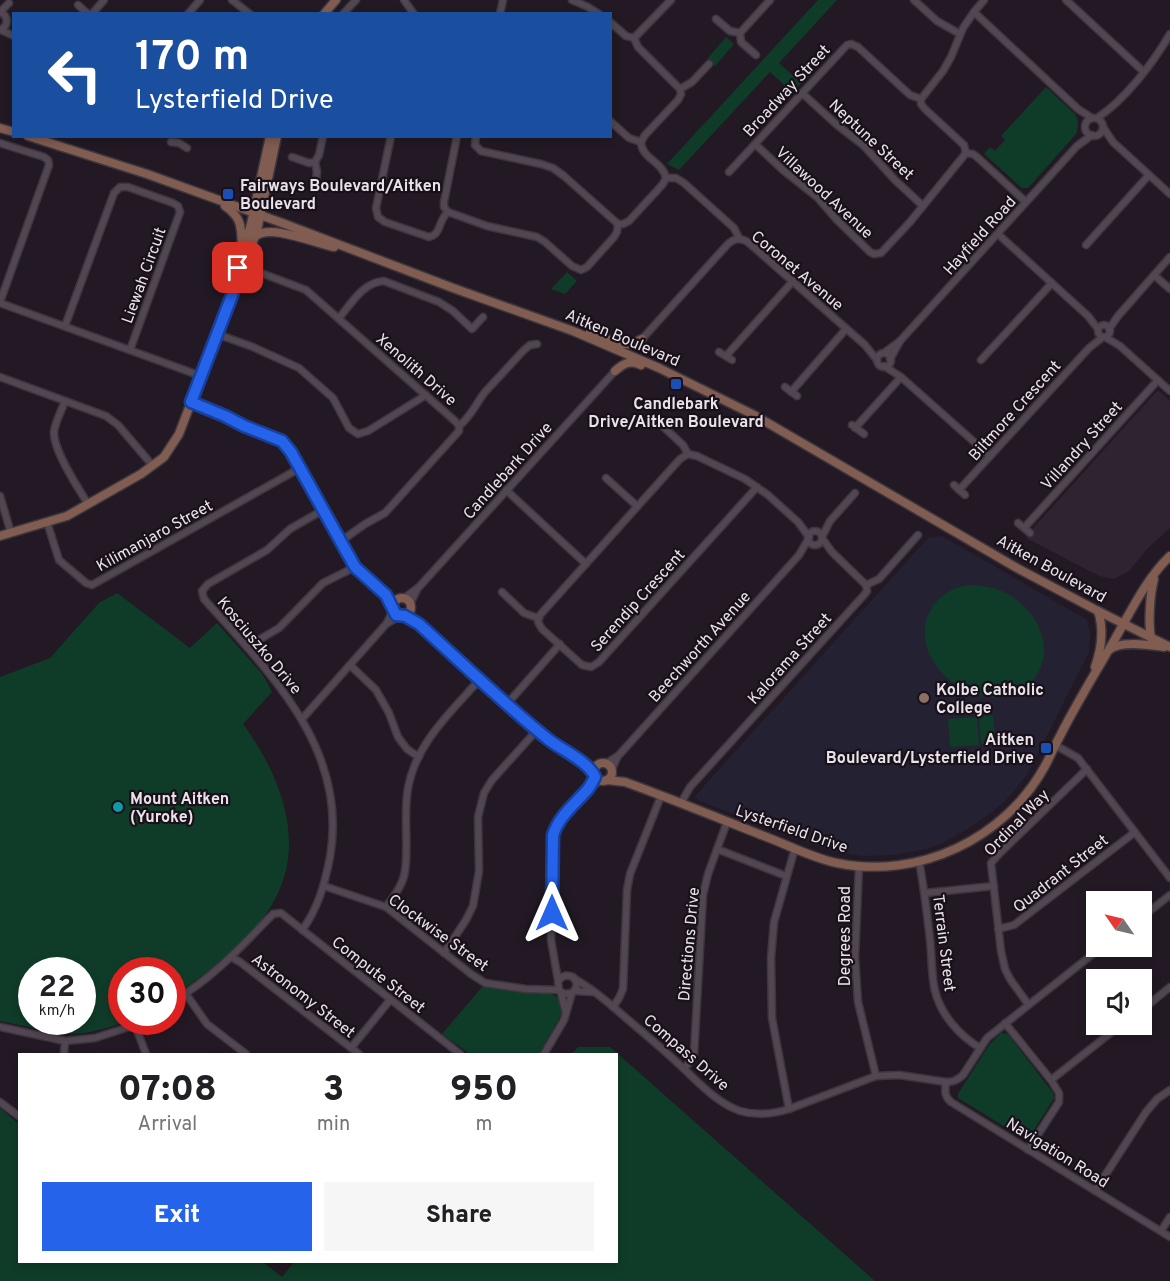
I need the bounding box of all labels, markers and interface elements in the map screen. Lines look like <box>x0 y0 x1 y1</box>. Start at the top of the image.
text: 170 m <box>135 32 249 85</box>
icon: left <box>36 36 114 114</box>
street label: Broadway Street <box>740 41 835 142</box>
text: Lysterfield Drive <box>135 84 334 118</box>
street label: Neptune Street <box>824 96 917 185</box>
street label: Villawood Avenue <box>771 143 877 244</box>
place label: Fairways Boulevard/Aitken Boulevard <box>240 177 441 215</box>
marker: Fairways Boulevard/Aitken Boulevard <box>221 187 235 201</box>
street label: Hayfield Road <box>940 193 1021 280</box>
street label: Liewah Circuit <box>118 225 172 327</box>
street label: Coronet Avenue <box>747 227 847 316</box>
pin <box>212 242 263 293</box>
icon: arrive <box>221 251 254 284</box>
street label: Aitken Boulevard <box>562 306 683 372</box>
street label: Xenolith Drive <box>371 330 460 411</box>
street label: Biltmore Crescent <box>965 357 1066 466</box>
marker: Candlebark Drive/Aitken Boulevard <box>669 377 683 391</box>
place label: Candlebark Drive/Aitken Boulevard <box>588 395 764 433</box>
street label: Villandry Street <box>1037 398 1128 495</box>
street label: Candlebark Drive <box>460 419 557 524</box>
street label: Kilimanjaro Street <box>93 497 217 577</box>
street label: Aitken Boulevard <box>993 531 1109 608</box>
street label: Serendip Crescent <box>587 546 690 657</box>
street label: Beechworth Avenue <box>645 587 756 707</box>
street label: Kosciuszko Drive <box>212 593 305 699</box>
street label: Kalorama Street <box>744 609 837 709</box>
place label: Kolbe Catholic College <box>936 681 1044 719</box>
marker: Kolbe Catholic College <box>917 691 931 705</box>
place label: Aitken Boulevard/Lysterfield Drive <box>826 731 1034 769</box>
marker: Aitken Boulevard/Lysterfield Drive <box>1039 741 1053 755</box>
street label: Ordinal Way <box>980 786 1054 861</box>
place label: Mount Aitken (Yuroke) <box>130 790 229 828</box>
marker: Mount Aitken (Yuroke) <box>111 800 125 814</box>
street label: Lysterfield Drive <box>732 801 850 858</box>
street label: Quadrant Street <box>1010 831 1113 918</box>
position arrow <box>520 881 584 945</box>
street label: Directions Drive <box>675 886 705 1002</box>
street label: Degrees Road <box>836 886 856 986</box>
street label: Clockwise Street <box>384 890 492 977</box>
north arrow <box>1086 891 1152 957</box>
map controls <box>1086 891 1152 1035</box>
street label: Terrain Street <box>927 893 959 993</box>
street label: Compute Street <box>327 933 429 1018</box>
street label: Astronomy Street <box>247 950 359 1043</box>
speed limit sign: 30 <box>108 957 186 1035</box>
button: sound <box>1086 969 1152 1035</box>
text: 22 <box>39 970 75 1007</box>
text: km/h <box>39 1002 75 1021</box>
street label: Compass Drive <box>639 1011 733 1096</box>
text: 07:08 <box>118 1068 217 1114</box>
text: 3 <box>323 1068 344 1114</box>
text: 950 <box>450 1068 518 1114</box>
text: Arrival <box>138 1112 197 1138</box>
text: min <box>317 1112 350 1138</box>
text: m <box>476 1112 493 1138</box>
street label: Navigation Road <box>1002 1114 1112 1193</box>
button: Exit <box>42 1182 312 1251</box>
button: Share <box>324 1182 594 1251</box>

